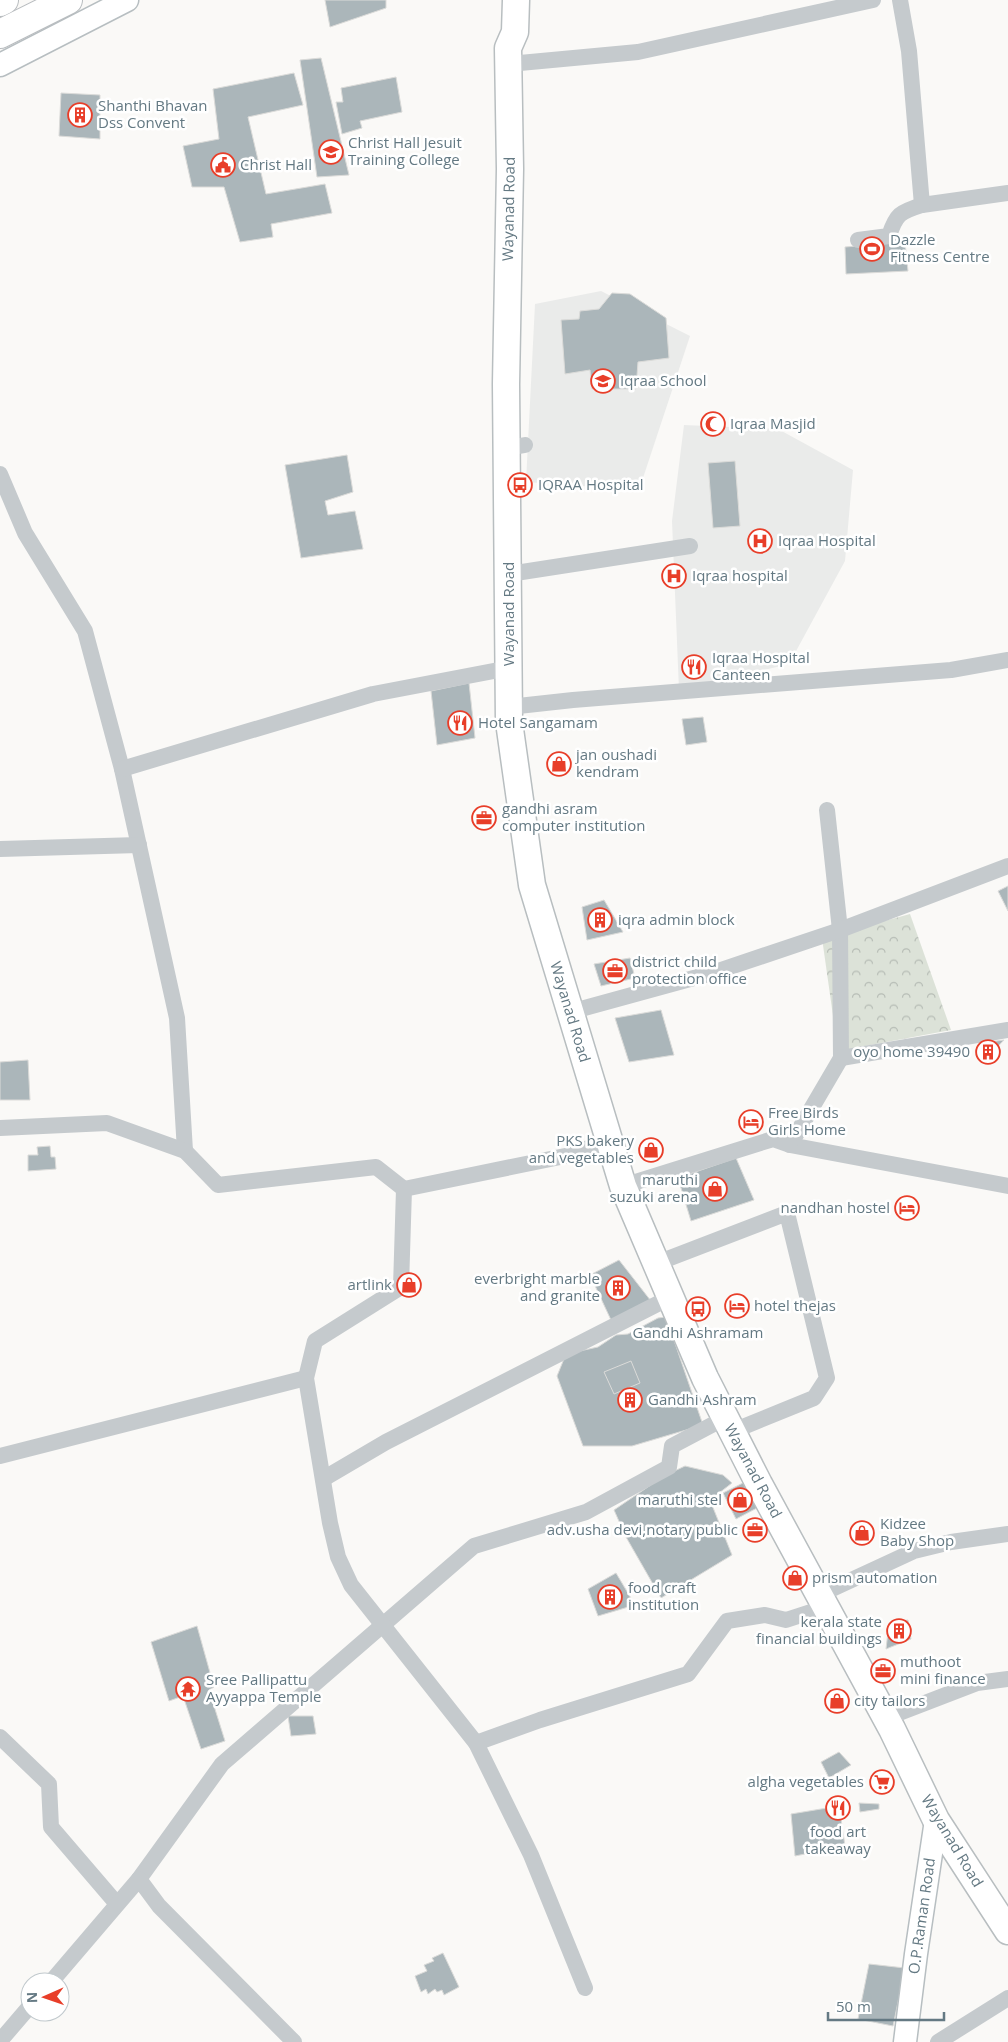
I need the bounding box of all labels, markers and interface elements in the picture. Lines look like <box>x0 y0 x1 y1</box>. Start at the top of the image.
place label: Shanthi Bhavan Dss Convent <box>98 95 207 132</box>
building icon: Shanthi Bhavan Dss Convent <box>67 102 93 128</box>
place label: Christ Hall Jesuit Training College <box>348 132 462 169</box>
school or university icon: Christ Hall Jesuit Training College <box>318 139 344 165</box>
public building icon: Christ Hall <box>210 152 236 178</box>
place label: Christ Hall <box>240 154 312 174</box>
street label: Wayanad Road <box>497 157 519 261</box>
place label: Dazzle Fitness Centre <box>890 229 990 266</box>
sports icon: Dazzle Fitness Centre <box>859 236 885 262</box>
school or university icon: Iqraa School <box>590 368 616 394</box>
place label: Iqraa School <box>620 370 707 390</box>
mosque icon: Iqraa Masjid <box>700 411 726 437</box>
place label: Iqraa Masjid <box>730 413 816 433</box>
bus stop icon: IQRAA Hospital <box>507 472 533 498</box>
place label: IQRAA Hospital <box>538 474 644 494</box>
hospital icon: Iqraa Hospital <box>747 528 773 554</box>
place label: Iqraa Hospital <box>778 530 876 550</box>
street label: Wayanad Road <box>498 562 518 666</box>
hospital icon: Iqraa hospital <box>661 563 687 589</box>
place label: Iqraa hospital <box>692 565 788 585</box>
place label: Iqraa Hospital Canteen <box>712 647 810 684</box>
restaurant icon: Iqraa Hospital Canteen <box>681 654 707 680</box>
restaurant icon: Hotel Sangamam <box>447 710 473 736</box>
place label: Hotel Sangamam <box>478 712 598 732</box>
place label: jan oushadi kendram <box>575 744 657 781</box>
shop icon: jan oushadi kendram <box>546 751 572 777</box>
place label: gandhi asram computer institution <box>502 798 645 835</box>
office icon: gandhi asram computer institution <box>471 805 497 831</box>
building icon: iqra admin block <box>587 907 613 933</box>
place label: iqra admin block <box>618 909 735 929</box>
place label: district child protection office <box>632 951 747 988</box>
office icon: district child protection office <box>602 958 628 984</box>
street label: Wayanad Road <box>546 959 596 1065</box>
building icon: oyo home 39490 <box>975 1039 1001 1065</box>
place label: oyo home 39490 <box>853 1041 970 1061</box>
place label: Free Birds Girls Home <box>768 1102 846 1139</box>
hotel icon: Free Birds Girls Home <box>738 1109 764 1135</box>
place label: PKS bakery and vegetables <box>529 1130 634 1167</box>
shop icon: PKS bakery and vegetables <box>638 1137 664 1163</box>
place label: maruthi suzuki arena <box>609 1169 698 1206</box>
shop icon: maruthi suzuki arena <box>702 1176 728 1202</box>
hotel icon: nandhan hostel <box>894 1195 920 1221</box>
place label: nandhan hostel <box>781 1197 890 1217</box>
place label: everbright marble and granite <box>474 1268 600 1305</box>
shop icon: artlink <box>396 1272 422 1298</box>
place label: artlink <box>348 1274 392 1294</box>
building icon: everbright marble and granite <box>605 1275 631 1301</box>
hotel icon: hotel thejas <box>724 1293 750 1319</box>
place label: hotel thejas <box>754 1295 836 1315</box>
bus stop icon: Gandhi Ashramam <box>685 1296 711 1322</box>
place label: Gandhi Ashramam <box>633 1322 763 1342</box>
building icon: Gandhi Ashram <box>617 1387 643 1413</box>
place label: Gandhi Ashram <box>648 1389 757 1409</box>
street label: Wayanad Road <box>721 1420 787 1521</box>
shop icon: maruthi stel <box>727 1487 753 1513</box>
place label: maruthi stel <box>638 1489 722 1509</box>
place label: Kidzee Baby Shop <box>880 1513 954 1550</box>
office icon: adv.usha devi,notary public <box>742 1517 768 1543</box>
place label: adv.usha devi,notary public <box>547 1519 738 1539</box>
shop icon: Kidzee Baby Shop <box>849 1520 875 1546</box>
shop icon: prism automation <box>782 1565 808 1591</box>
place label: prism automation <box>812 1567 938 1587</box>
place label: food craft institution <box>628 1577 699 1614</box>
building icon: food craft institution <box>597 1584 623 1610</box>
place label: kerala state financial buildings <box>756 1611 882 1648</box>
building icon: kerala state financial buildings <box>886 1618 912 1644</box>
place label: muthoot mini finance <box>900 1651 986 1688</box>
office icon: muthoot mini finance <box>870 1658 896 1684</box>
place label: Sree Pallipattu Ayyappa Temple <box>206 1669 321 1706</box>
temple icon: Sree Pallipattu Ayyappa Temple <box>175 1676 201 1702</box>
shop icon: city tailors <box>824 1688 850 1714</box>
place label: city tailors <box>854 1690 925 1710</box>
supermarket icon: algha vegetables <box>869 1769 895 1795</box>
place label: algha vegetables <box>748 1771 864 1791</box>
street label: Wayanad Road <box>917 1791 988 1890</box>
restaurant icon: food art takeaway <box>825 1795 851 1821</box>
place label: food art takeaway <box>805 1821 871 1858</box>
street label: O.P.Raman Road <box>903 1856 939 1975</box>
north arrow <box>20 1972 70 2022</box>
scale bar <box>828 1990 944 2022</box>
text: N <box>22 1991 41 2003</box>
text: 50 m <box>836 1996 871 2016</box>

